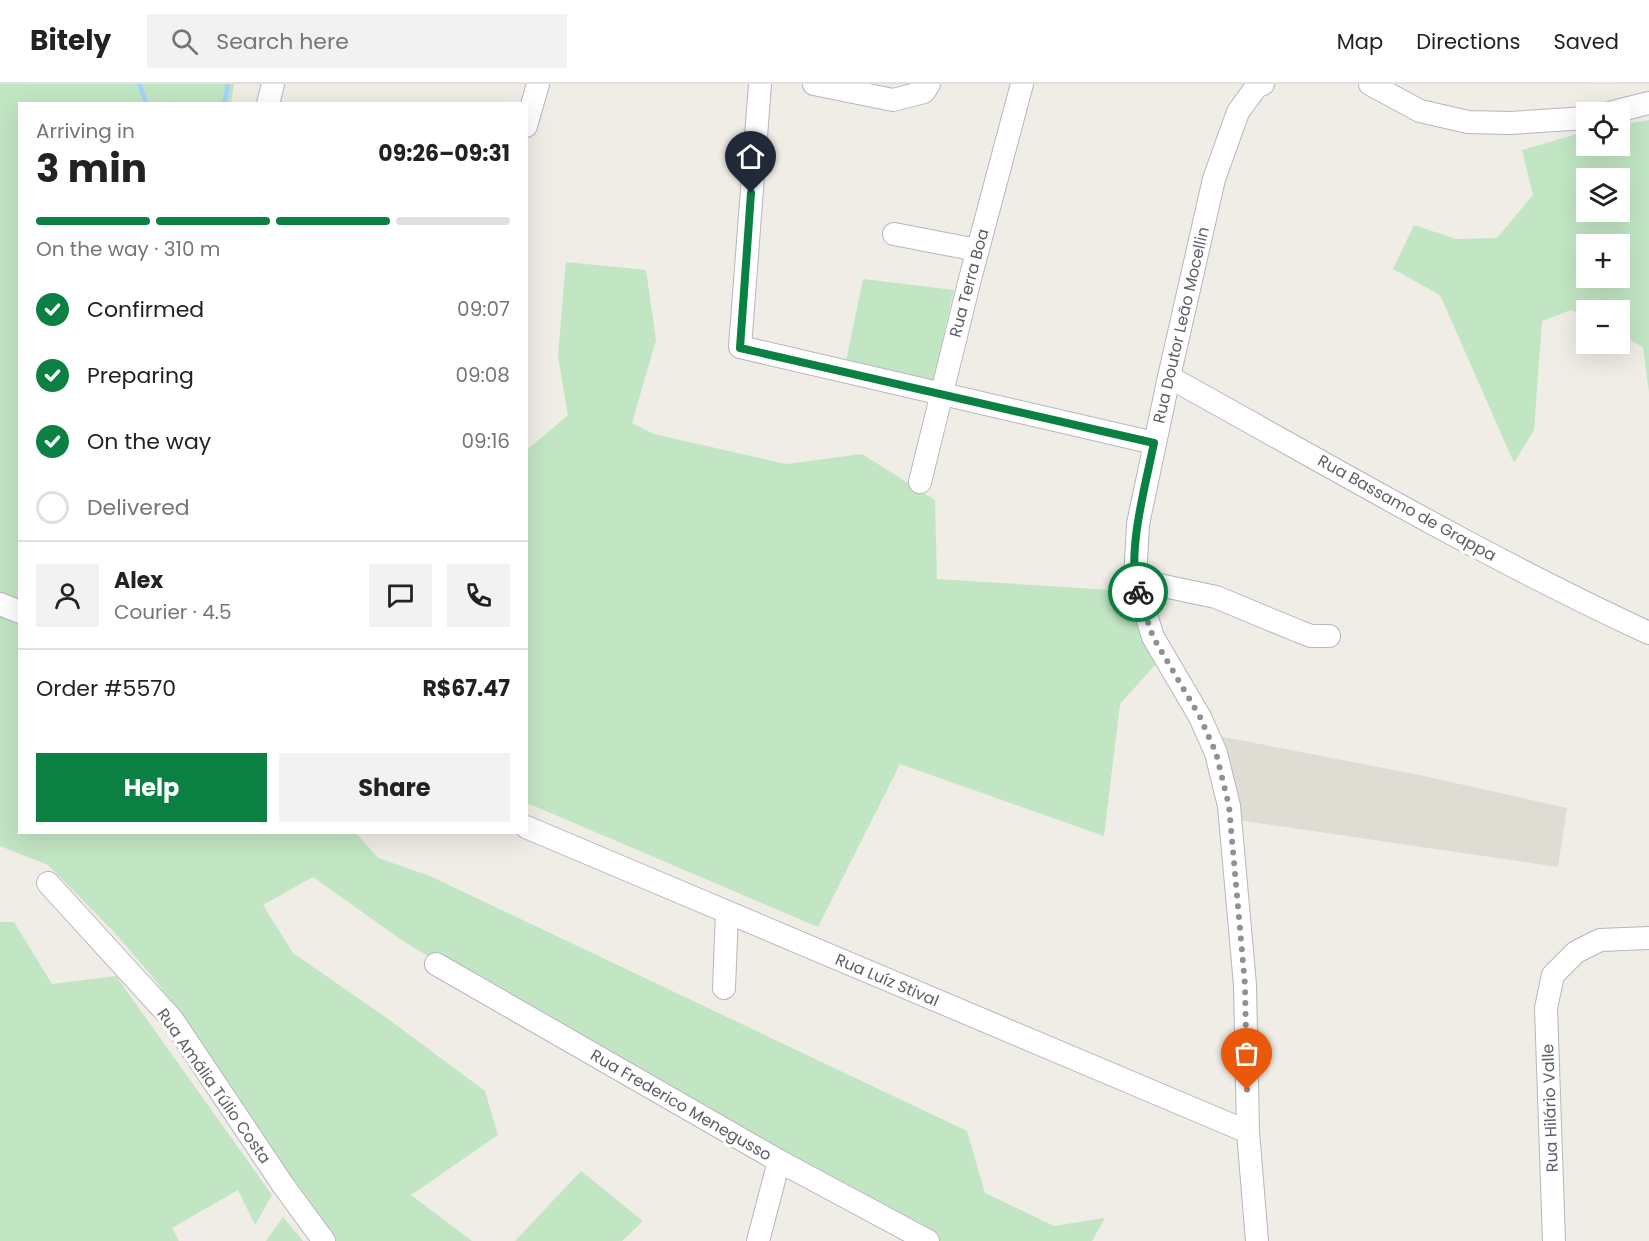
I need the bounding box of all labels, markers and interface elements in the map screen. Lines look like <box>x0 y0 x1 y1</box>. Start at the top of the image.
search box <box>147 14 567 68</box>
text: Bitely <box>30 21 111 60</box>
icon: search <box>168 25 201 58</box>
text: Search here <box>216 26 349 57</box>
text: Map <box>1337 27 1383 56</box>
text: Directions <box>1416 27 1520 56</box>
text: Saved <box>1553 27 1619 56</box>
map controls <box>1576 102 1630 354</box>
button: locate <box>1576 102 1630 156</box>
text: Arriving in <box>36 117 135 145</box>
pin <box>725 131 776 193</box>
text: 09:26–09:31 <box>378 138 510 169</box>
icon: home <box>734 140 767 173</box>
text: 3 min <box>36 141 147 196</box>
button: layers <box>1576 168 1630 222</box>
street label: Rua Doutor Leão Mocellin <box>1147 224 1215 426</box>
street label: Rua Terra Boa <box>943 226 995 340</box>
button: + <box>1576 234 1630 288</box>
text: On the way · 310 m <box>36 235 220 263</box>
icon: check <box>36 293 69 326</box>
text: Confirmed <box>87 294 204 325</box>
text: 09:07 <box>457 295 510 323</box>
button: − <box>1576 300 1630 354</box>
icon: check <box>36 359 69 392</box>
text: Preparing <box>87 360 194 391</box>
text: 09:08 <box>455 361 510 389</box>
icon: check <box>36 425 69 458</box>
text: On the way <box>87 426 211 457</box>
text: 09:16 <box>461 427 510 455</box>
street label: Rua Bassamo de Grappa <box>1314 449 1500 567</box>
text: Delivered <box>87 492 190 523</box>
courier <box>1108 562 1168 622</box>
button: person <box>36 564 99 627</box>
button: chat <box>369 564 432 627</box>
button: phone <box>447 564 510 627</box>
text: Alex <box>114 565 163 596</box>
icon: bike <box>1122 576 1155 609</box>
text: Courier · 4.5 <box>114 598 232 626</box>
text: Order #5570 <box>36 673 176 704</box>
text: R$67.47 <box>423 673 510 704</box>
button: Help <box>36 753 267 822</box>
button: Share <box>279 753 510 822</box>
street label: Rua Luíz Stival <box>832 948 942 1012</box>
street label: Rua Amália Túlio Costa <box>152 1004 276 1168</box>
pin <box>1221 1028 1272 1090</box>
icon: bag <box>1230 1037 1263 1070</box>
street label: Rua Hilário Valle <box>1536 1043 1564 1173</box>
street label: Rua Frederico Menegusso <box>586 1044 776 1166</box>

